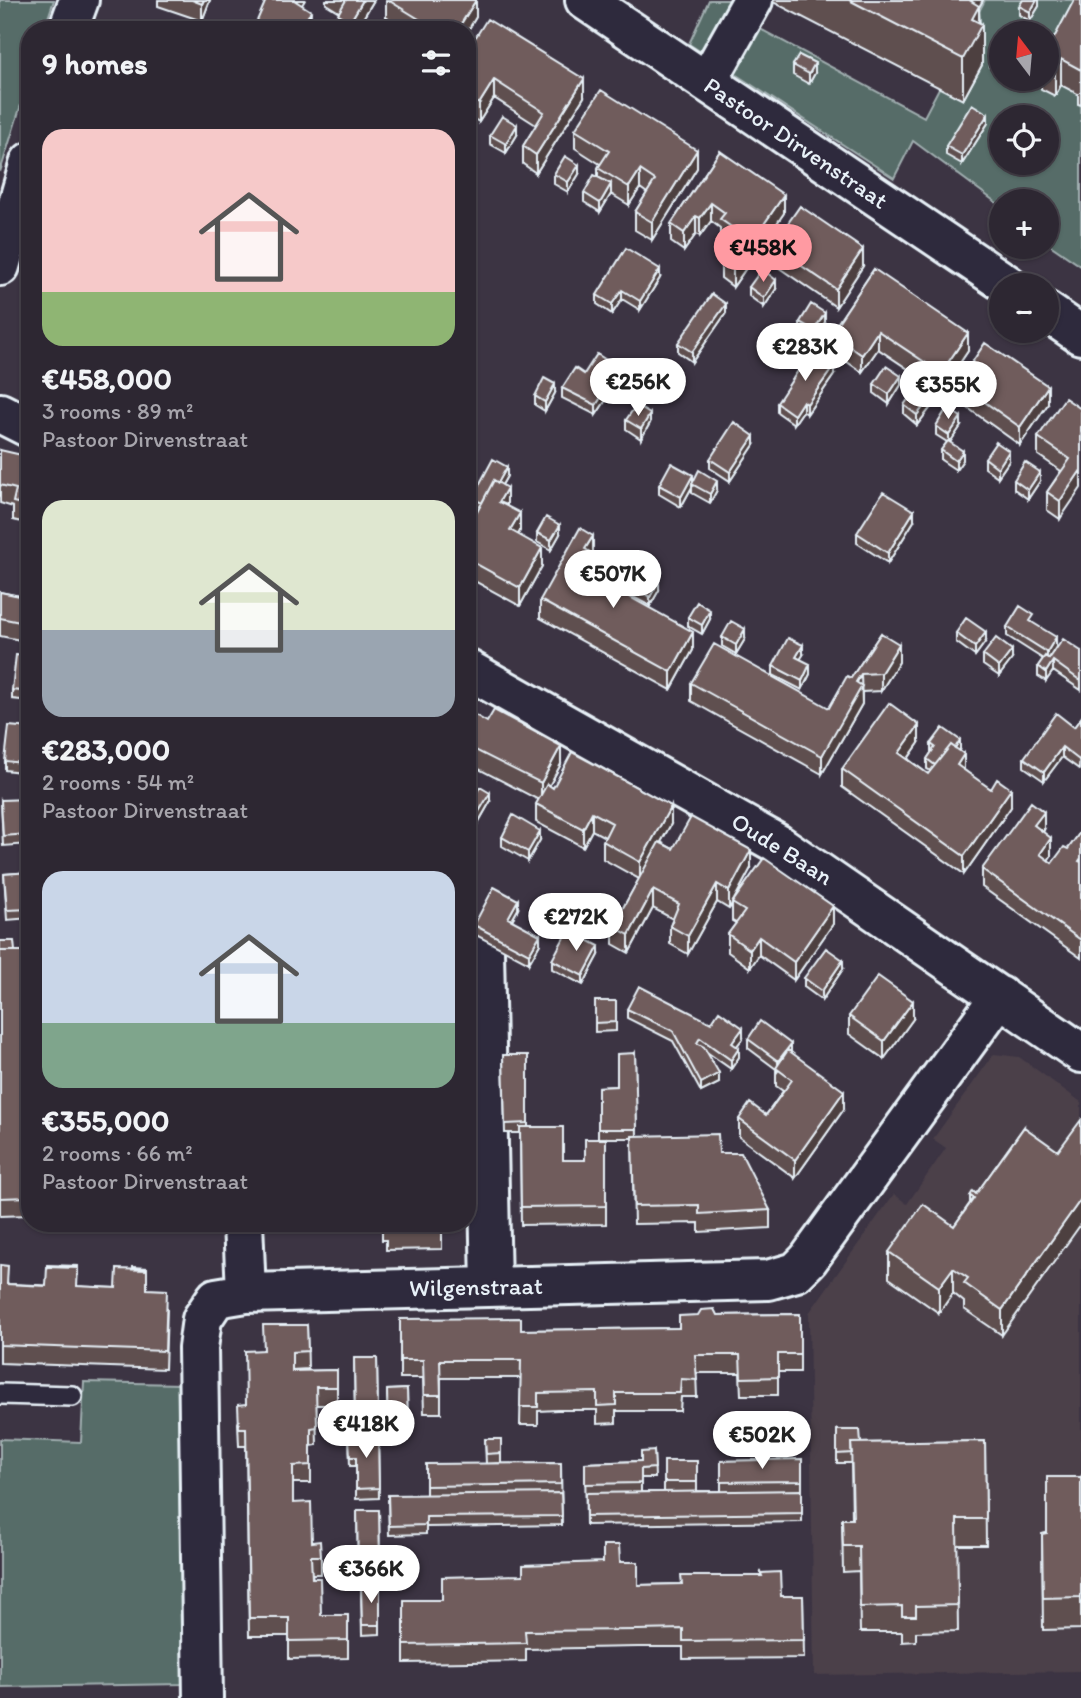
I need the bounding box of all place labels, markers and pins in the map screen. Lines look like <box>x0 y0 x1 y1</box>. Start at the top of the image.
pin: €458K <box>714 224 812 284</box>
pin: €283K <box>756 324 854 383</box>
pin: €256K <box>589 358 687 418</box>
pin: €355K <box>899 362 997 421</box>
pin: €507K <box>564 550 662 610</box>
pin: €272K <box>527 894 625 953</box>
pin: €418K <box>317 1400 415 1460</box>
pin: €502K <box>713 1412 811 1471</box>
pin: €366K <box>322 1546 420 1605</box>

